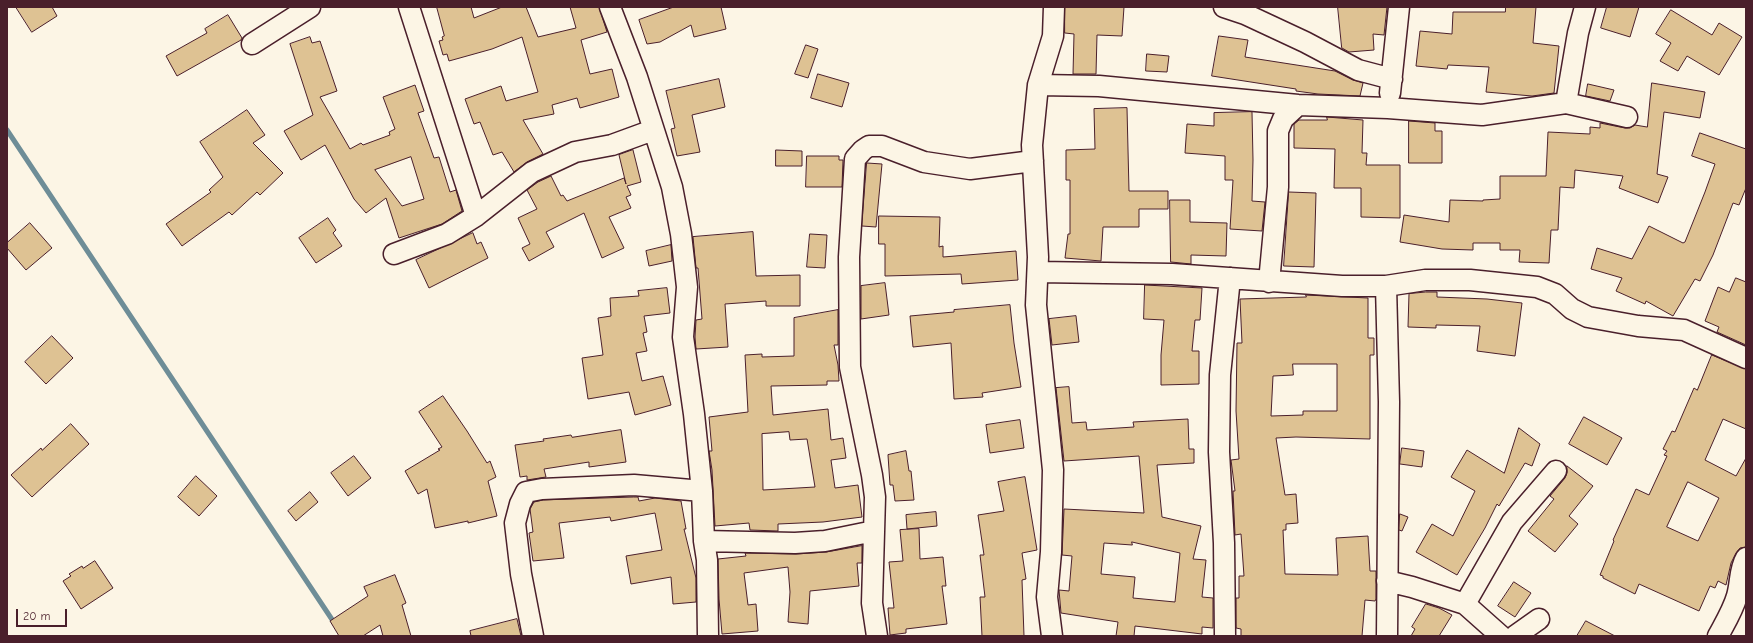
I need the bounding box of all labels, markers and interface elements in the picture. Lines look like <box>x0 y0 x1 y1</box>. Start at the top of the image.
scale bar <box>18 601 69 627</box>
text: 20 m <box>23 609 51 623</box>

